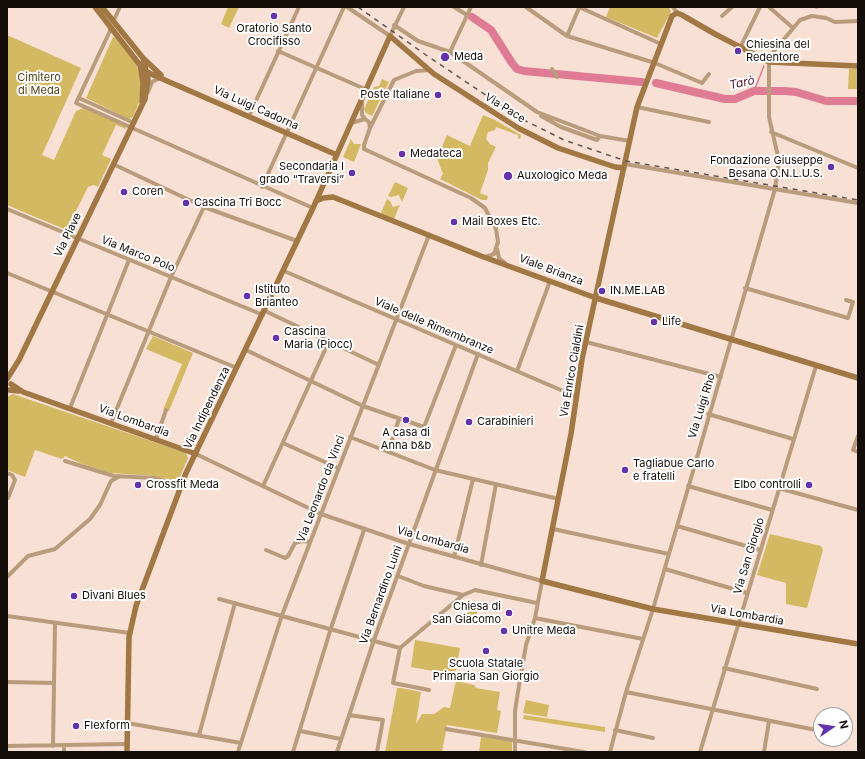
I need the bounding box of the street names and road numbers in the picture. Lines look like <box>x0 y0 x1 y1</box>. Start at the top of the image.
street label: Via Luigi Cadorna <box>211 83 301 133</box>
street label: Via Pace <box>482 90 528 126</box>
street label: Via Piave <box>52 211 84 259</box>
street label: Via Marco Polo <box>99 233 177 275</box>
street label: Viale Brianza <box>517 252 585 288</box>
street label: Viale delle Rimembranze <box>373 295 495 357</box>
street label: Via Enrico Cialdini <box>557 324 587 418</box>
street label: Via Indipendenza <box>181 365 233 451</box>
street label: Via Luigi Rho <box>686 372 718 440</box>
street label: Via Lombardia <box>97 402 171 440</box>
street label: Via Leonardo da Vinci <box>294 434 348 544</box>
street label: Via San Giorgio <box>731 516 767 596</box>
street label: Via Lombardia <box>395 523 471 557</box>
street label: Via Bernardino Luini <box>357 544 405 646</box>
street label: Via Lombardia <box>709 602 785 628</box>

